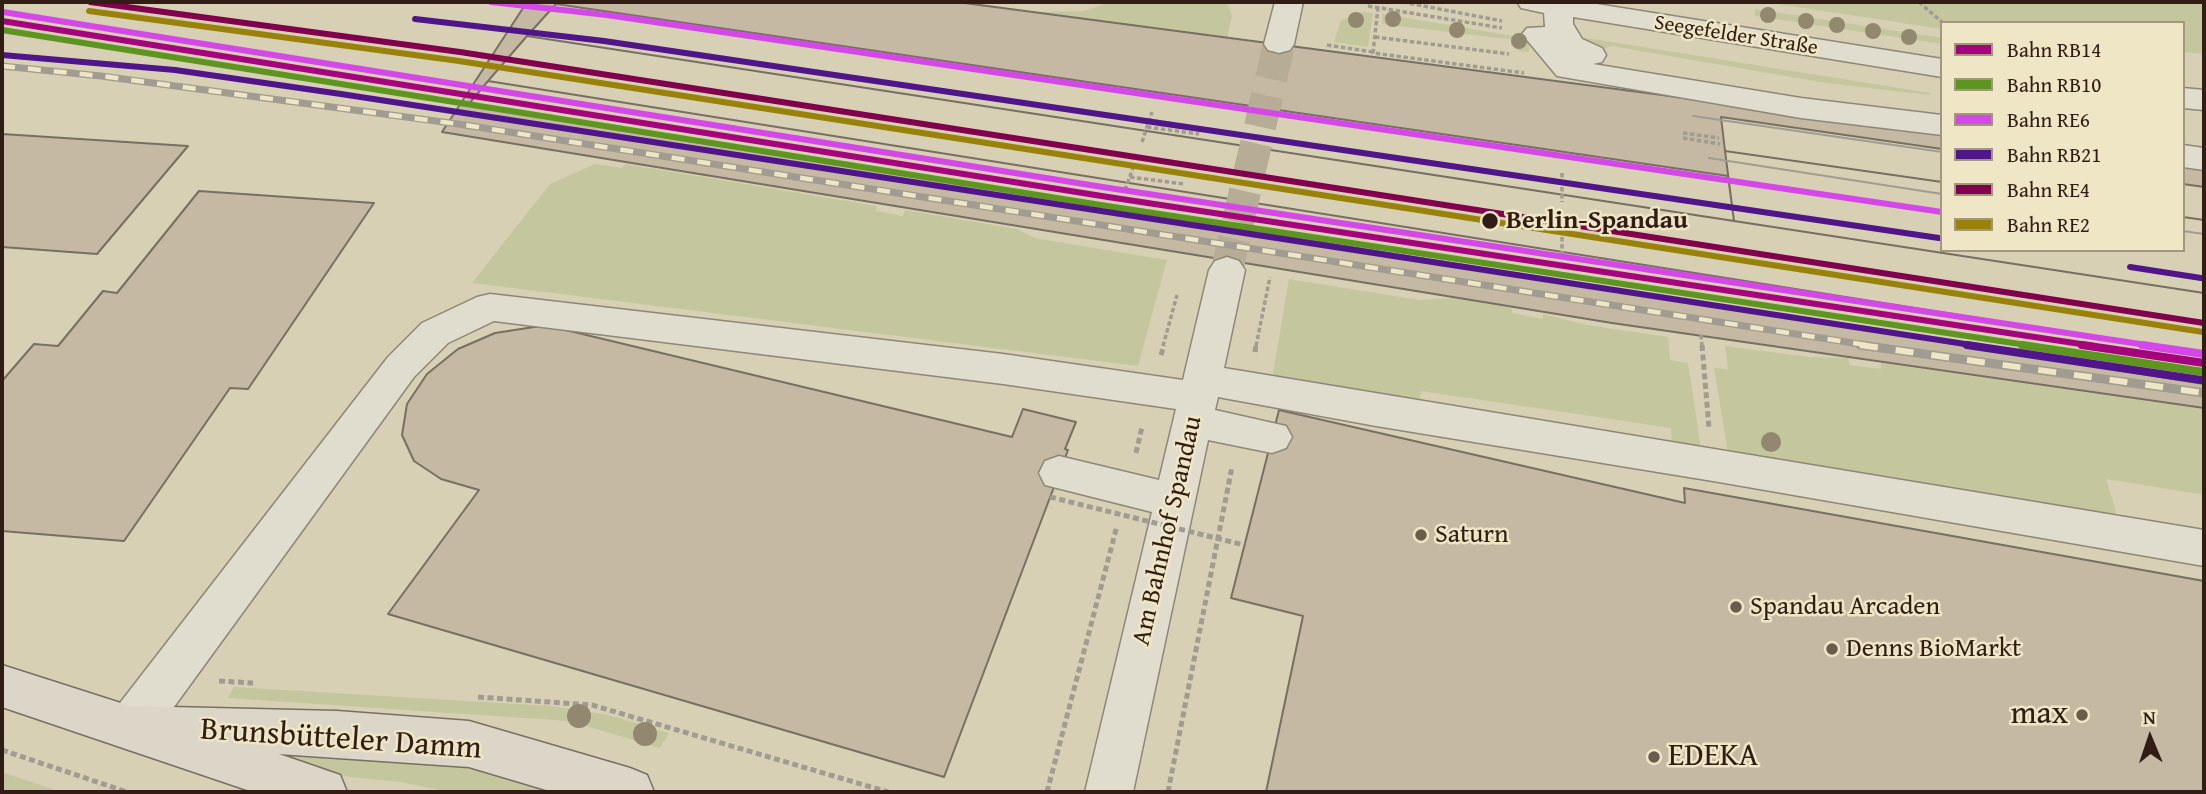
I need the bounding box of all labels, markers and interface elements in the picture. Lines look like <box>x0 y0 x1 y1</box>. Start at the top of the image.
street label: Seegefelder Straße <box>1652 11 1820 61</box>
legend <box>1940 21 2185 252</box>
text: Bahn RB14 <box>2007 34 2101 65</box>
text: Bahn RB10 <box>2007 69 2101 100</box>
text: Bahn RE6 <box>2007 104 2090 135</box>
text: Bahn RB21 <box>2007 139 2101 170</box>
text: Bahn RE4 <box>2007 174 2090 205</box>
place label: Berlin-Spandau <box>1506 205 1688 237</box>
text: Bahn RE2 <box>2007 209 2090 240</box>
marker: Berlin-Spandau <box>1480 211 1500 231</box>
street label: Am Bahnhof Spandau <box>1126 413 1210 649</box>
place label: Saturn <box>1435 519 1509 551</box>
marker: Saturn <box>1413 527 1429 543</box>
place label: Spandau Arcaden <box>1750 591 1940 623</box>
marker: Spandau Arcaden <box>1728 599 1744 615</box>
place label: Denns BioMarkt <box>1846 633 2021 665</box>
marker: Denns BioMarkt <box>1824 641 1840 657</box>
place label: max <box>2010 696 2068 734</box>
north arrow <box>2115 703 2185 773</box>
text: N <box>2142 703 2156 731</box>
marker: max <box>2074 707 2090 723</box>
street label: Brunsbütteler Damm <box>199 711 483 769</box>
place label: EDEKA <box>1668 738 1758 776</box>
marker: EDEKA <box>1646 749 1662 765</box>

